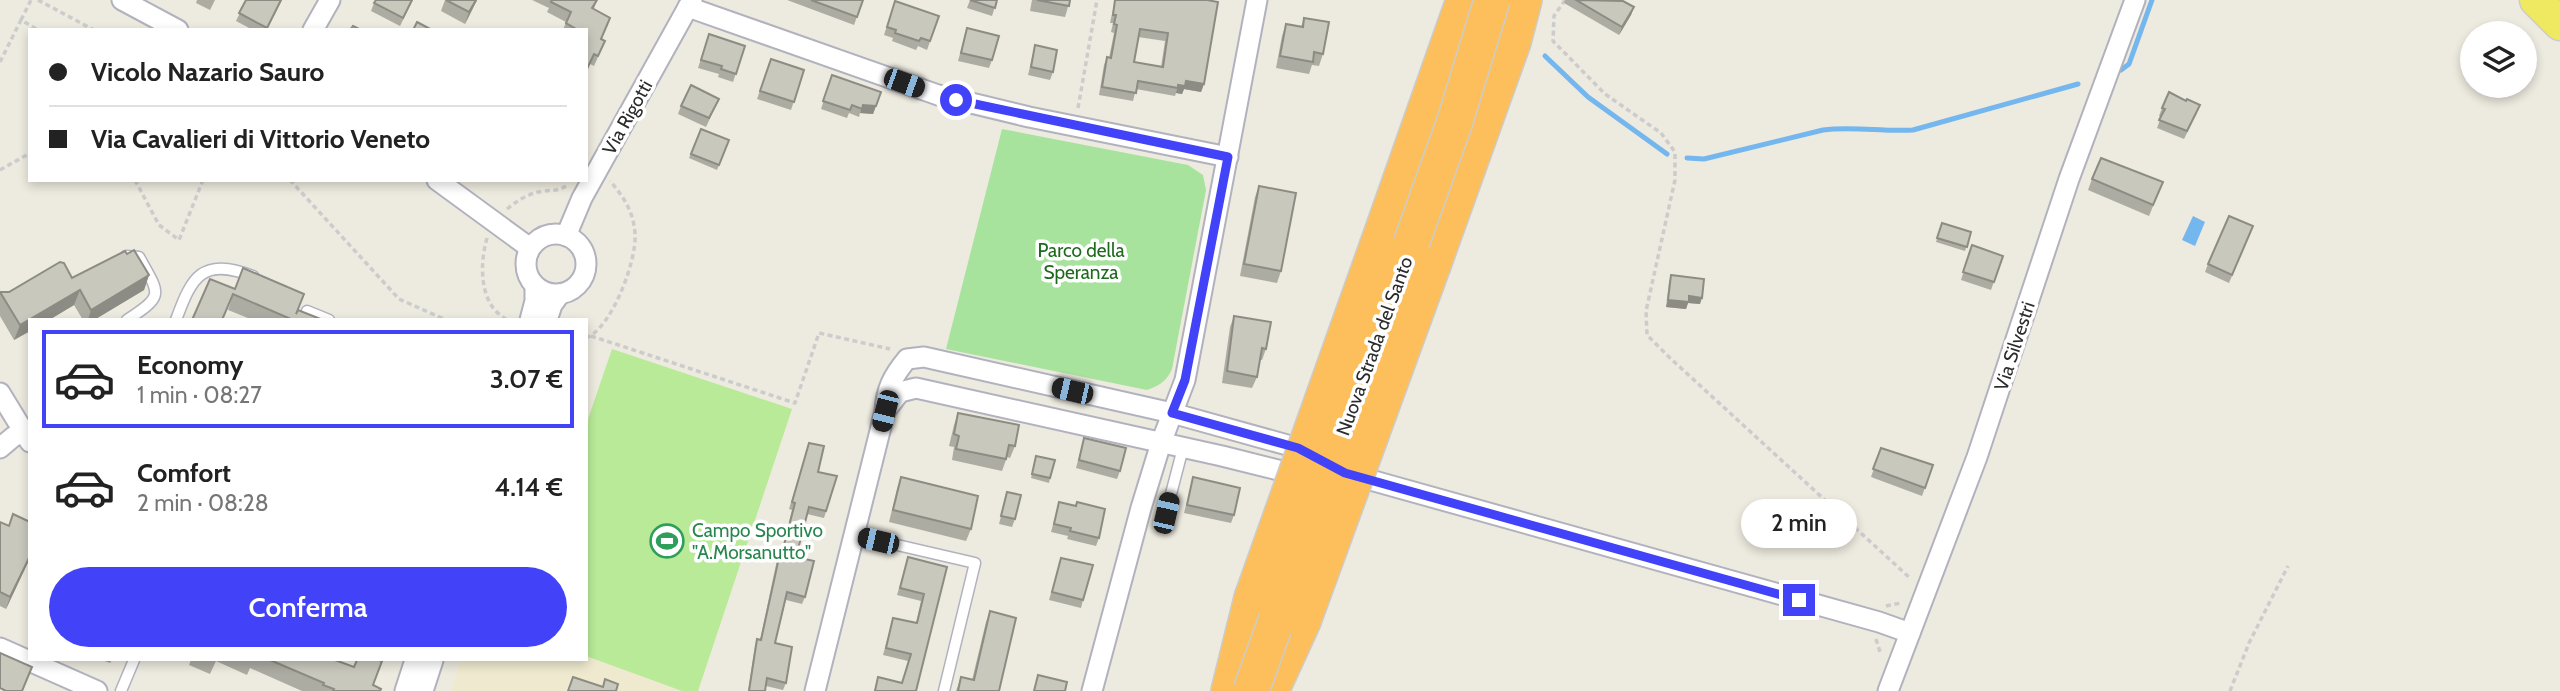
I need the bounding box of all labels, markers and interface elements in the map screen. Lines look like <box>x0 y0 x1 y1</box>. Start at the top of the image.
map controls <box>2460 21 2537 98</box>
button: layers <box>2460 21 2537 98</box>
text: Vicolo Nazario Sauro <box>91 56 324 88</box>
car <box>881 66 928 100</box>
street label: Via Rigotti <box>598 76 657 159</box>
route start <box>940 84 972 116</box>
text: Via Cavalieri di Vittorio Veneto <box>91 123 430 155</box>
park label: Parco della Speranza <box>1037 239 1125 284</box>
street label: Nuova Strada del Santo <box>1331 254 1418 439</box>
street label: Via Silvestri <box>1989 299 2040 394</box>
icon: car <box>53 348 116 411</box>
text: Economy <box>137 349 243 381</box>
text: 3.07 € <box>490 363 563 395</box>
car <box>1050 376 1095 406</box>
text: 1 min · 08:27 <box>137 381 262 409</box>
car <box>870 388 901 434</box>
icon: car <box>53 456 116 519</box>
text: Comfort <box>137 457 231 489</box>
text: 4.14 € <box>495 471 563 503</box>
text: 2 min · 08:28 <box>137 489 269 517</box>
car <box>1152 490 1181 536</box>
callout: 2 min <box>1741 498 1857 548</box>
text: 2 min <box>1771 509 1827 537</box>
place label: Campo Sportivo "A.Morsanutto" <box>692 519 823 564</box>
sports icon: Campo Sportivo "A.Morsanutto" <box>648 522 686 560</box>
car <box>856 526 901 556</box>
button: Conferma <box>49 567 567 647</box>
route end <box>1783 584 1815 616</box>

